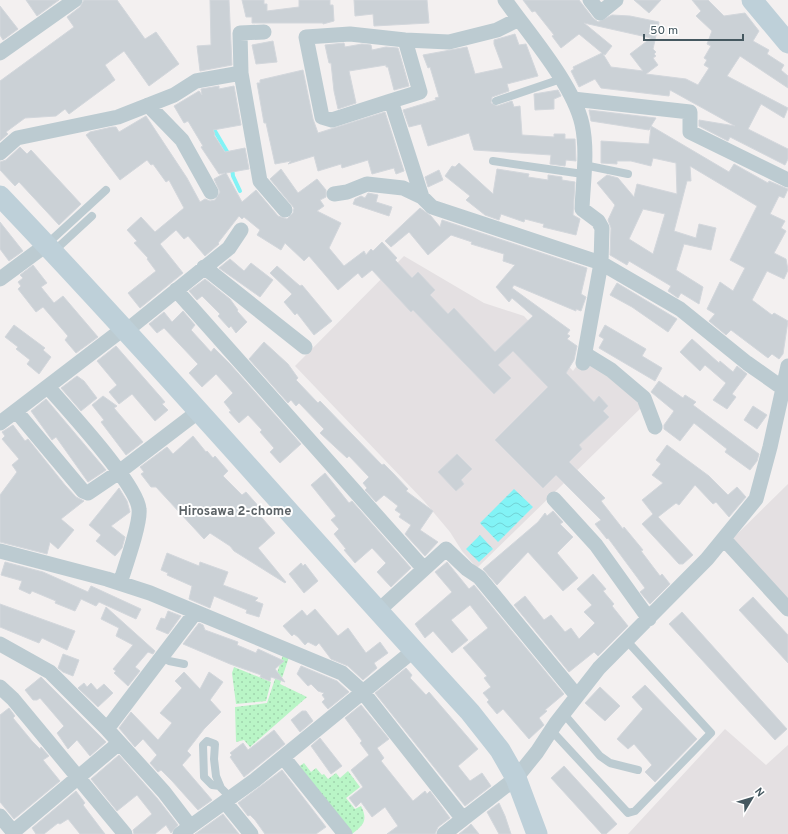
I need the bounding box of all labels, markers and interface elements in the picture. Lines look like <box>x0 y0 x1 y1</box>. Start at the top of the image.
scale bar <box>644 16 743 42</box>
text: 50 m <box>650 23 678 39</box>
district label: Hirosawa 2-chome <box>178 504 292 520</box>
north arrow <box>732 778 772 818</box>
text: N <box>751 785 767 800</box>

